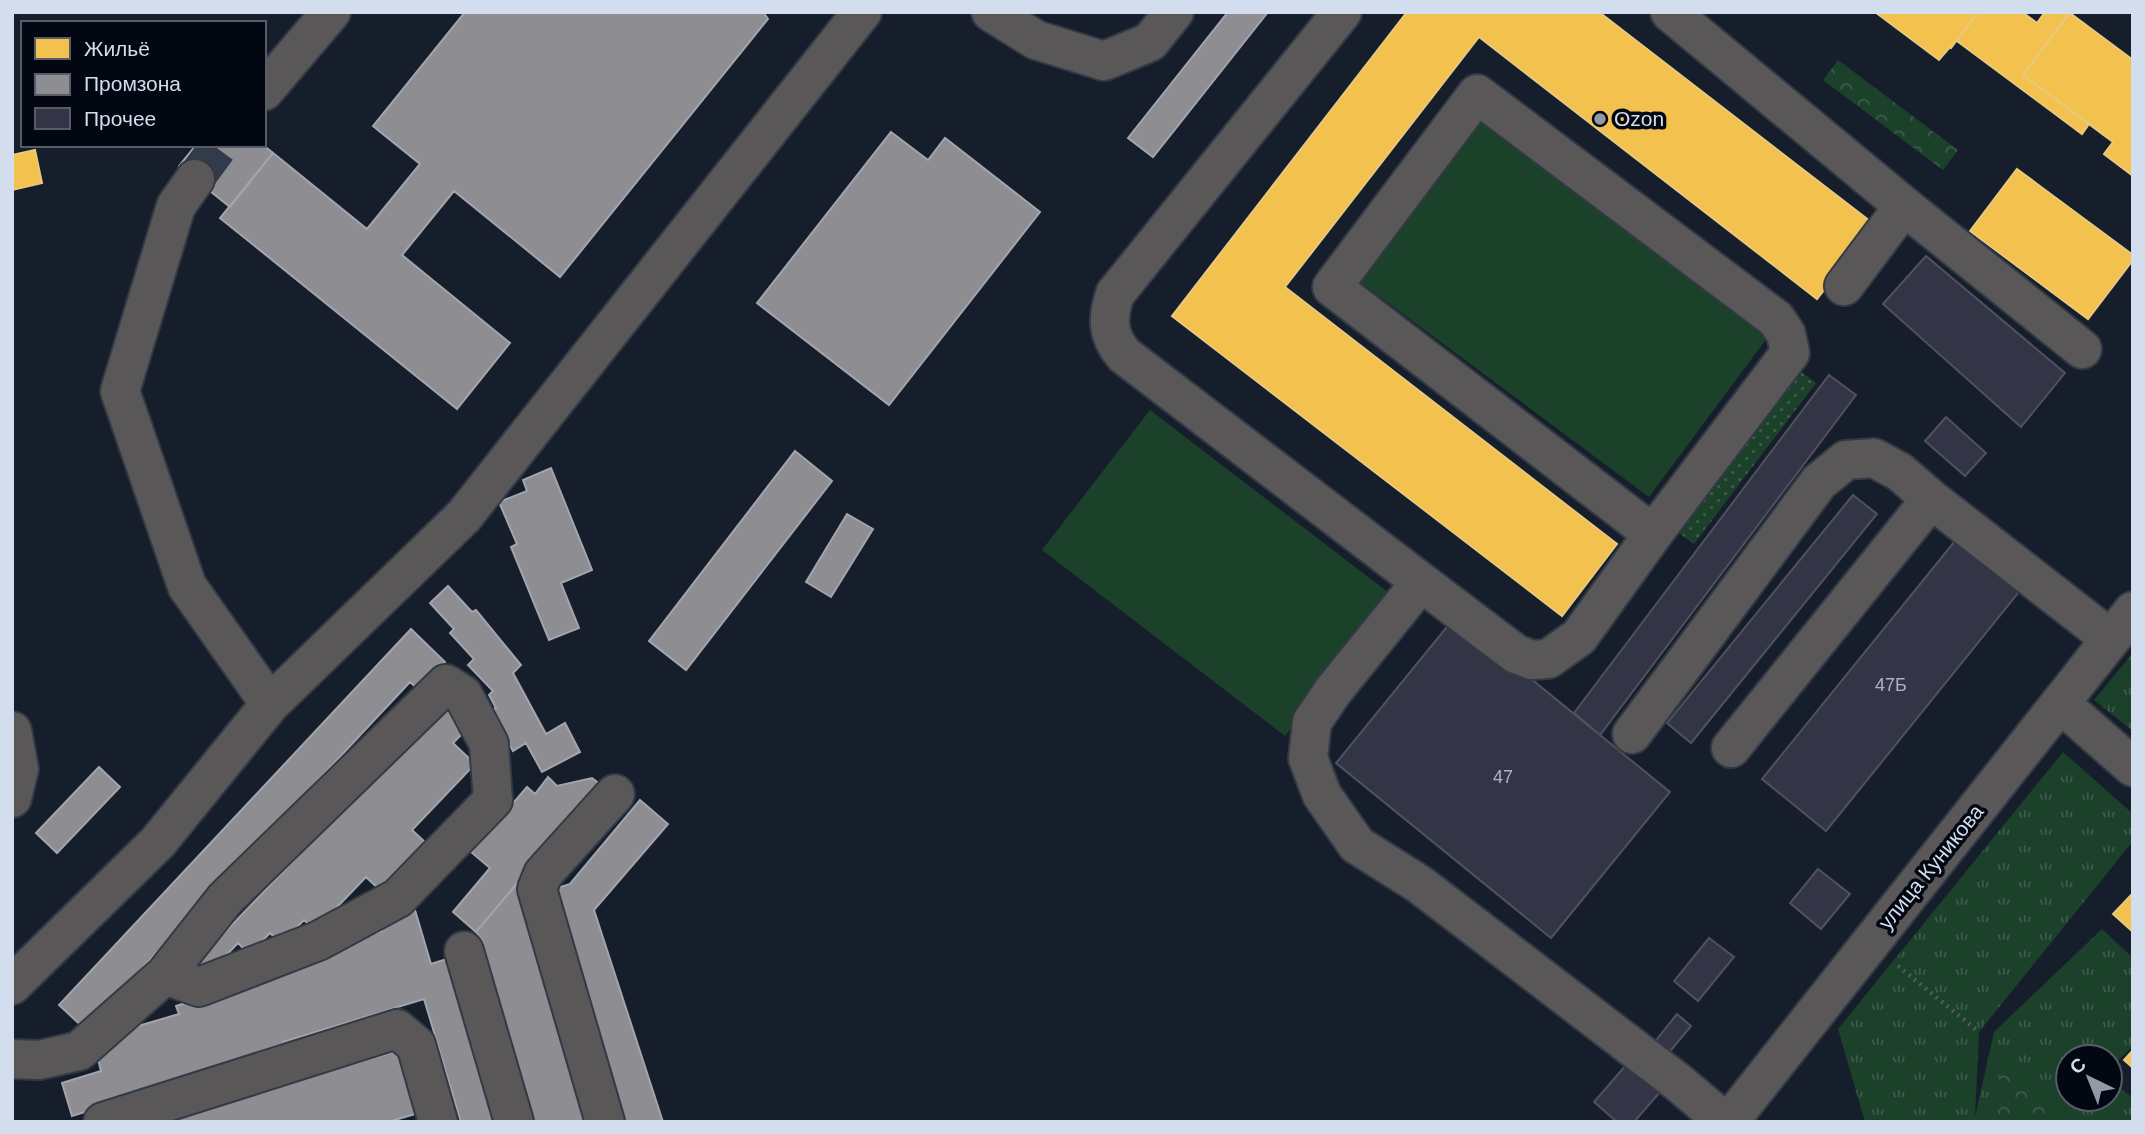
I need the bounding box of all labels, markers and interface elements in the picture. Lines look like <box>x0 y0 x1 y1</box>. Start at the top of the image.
legend <box>21 21 266 147</box>
text: Жильё <box>84 37 150 60</box>
text: Промзона <box>84 72 181 95</box>
text: Прочее <box>84 107 156 130</box>
place label: Ozon <box>1614 107 1664 130</box>
marker: Ozon <box>1592 111 1608 127</box>
house number: 47Б <box>1875 675 1907 695</box>
house number: 47 <box>1493 767 1513 787</box>
street label: улица Куникова <box>1873 800 1988 934</box>
north arrow <box>2054 1043 2124 1113</box>
text: С <box>2066 1053 2090 1078</box>

